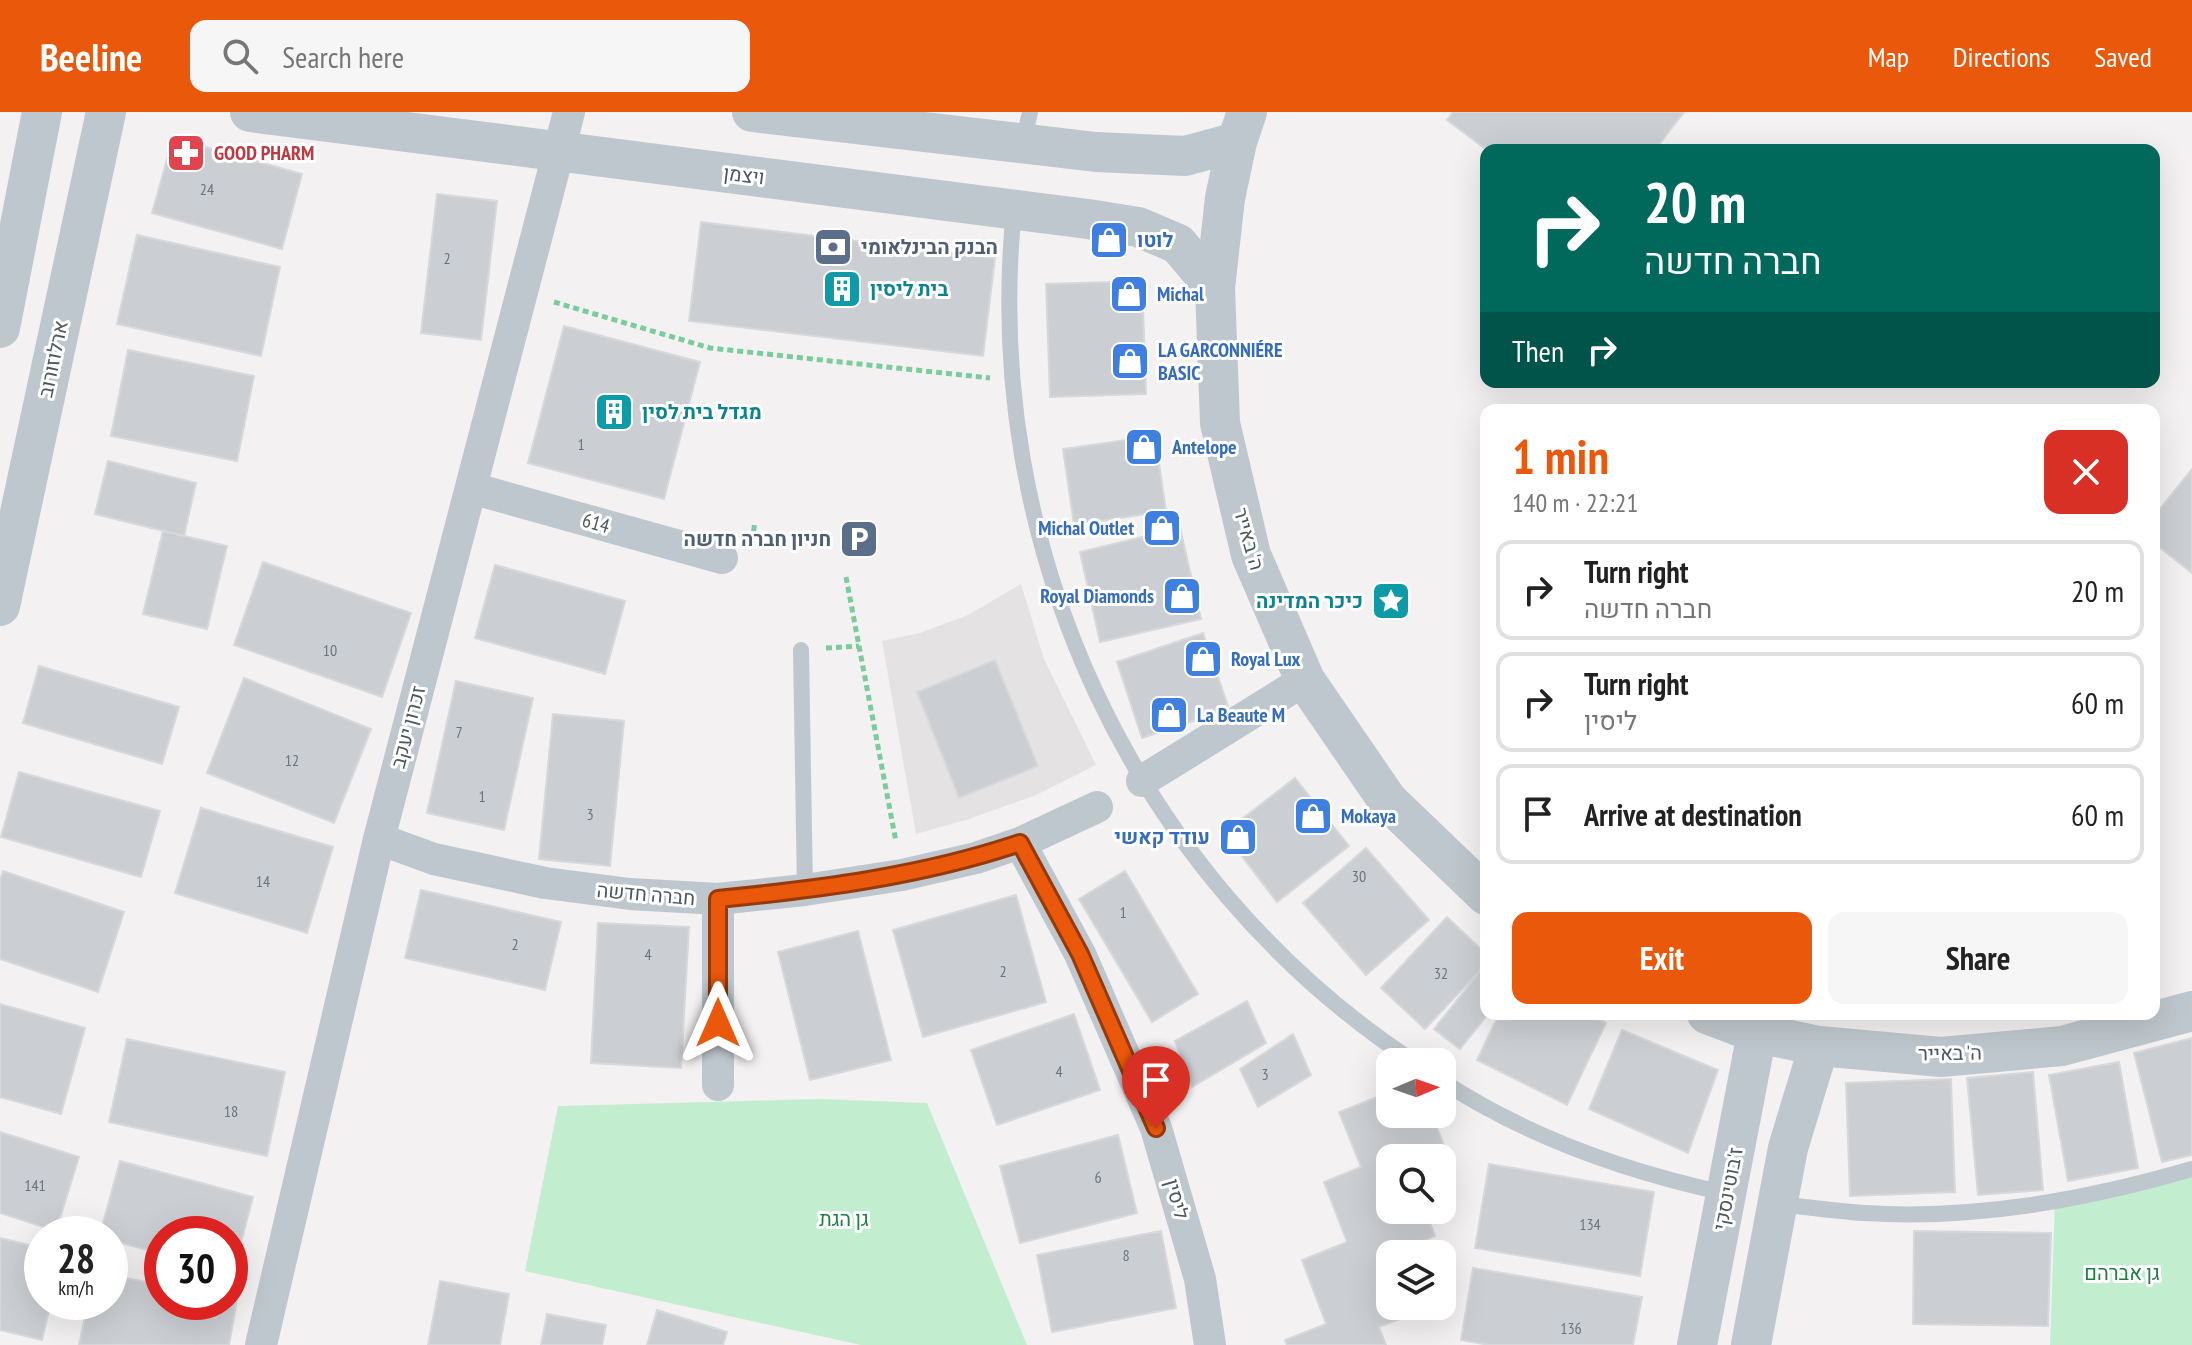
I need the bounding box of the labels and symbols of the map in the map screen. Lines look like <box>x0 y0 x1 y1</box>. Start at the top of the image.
pharmacy icon: GOOD PHARM <box>165 132 207 174</box>
place label: GOOD PHARM <box>214 140 314 166</box>
street label: ויצמן <box>722 160 766 190</box>
house number: 24 <box>200 179 214 199</box>
shop icon: לוטו <box>1088 219 1130 261</box>
bank icon: הבנק הבינלאומי <box>812 226 854 268</box>
place label: לוטו <box>1137 227 1173 253</box>
place label: הבנק הבינלאומי <box>861 234 998 260</box>
house number: 2 <box>443 248 451 268</box>
building icon: בית ליסין <box>821 268 863 310</box>
shop icon: Michal <box>1108 273 1150 315</box>
place label: בית ליסין <box>870 276 948 302</box>
place label: Michal <box>1157 281 1204 307</box>
street label: ארלוזורוב <box>32 318 74 400</box>
place label: LA GARCONNIÉRE BASIC <box>1158 337 1283 386</box>
shop icon: LA GARCONNIÉRE BASIC <box>1109 340 1151 382</box>
building icon: מגדל בית לסין <box>593 391 635 433</box>
place label: מגדל בית לסין <box>642 399 762 425</box>
shop icon: Antelope <box>1123 426 1165 468</box>
house number: 1 <box>577 434 585 454</box>
place label: Antelope <box>1171 434 1237 460</box>
street label: ה' באייר <box>1228 505 1270 573</box>
street label: 614 <box>579 507 613 539</box>
shop icon: Michal Outlet <box>1141 507 1183 549</box>
place label: Michal Outlet <box>1038 515 1134 541</box>
parking icon: חניון חברה חדשה <box>838 518 880 560</box>
place label: חניון חברה חדשה <box>684 526 831 552</box>
shop icon: Royal Diamonds <box>1161 575 1203 617</box>
place icon: כיכר המדינה <box>1370 580 1412 622</box>
place label: Royal Diamonds <box>1040 583 1154 609</box>
place label: כיכר המדינה <box>1256 588 1363 614</box>
shop icon: Royal Lux <box>1182 638 1224 680</box>
house number: 10 <box>323 640 337 660</box>
place label: Royal Lux <box>1231 646 1301 672</box>
street label: זכרון יעקב <box>385 683 431 771</box>
shop icon: La Beaute M <box>1148 694 1190 736</box>
place label: La Beaute M <box>1197 702 1285 728</box>
house number: 7 <box>455 722 463 742</box>
house number: 12 <box>285 750 299 770</box>
house number: 1 <box>478 786 486 806</box>
shop icon: Mokaya <box>1292 795 1334 837</box>
place label: Mokaya <box>1341 803 1396 829</box>
house number: 3 <box>586 804 594 824</box>
shop icon: עודד קאשי <box>1217 816 1259 858</box>
place label: עודד קאשי <box>1114 824 1210 850</box>
house number: 30 <box>1352 866 1366 886</box>
house number: 14 <box>256 871 270 891</box>
street label: חברה חדשה <box>596 877 696 911</box>
house number: 1 <box>1119 902 1127 922</box>
house number: 2 <box>511 934 519 954</box>
house number: 4 <box>644 944 652 964</box>
house number: 2 <box>999 961 1007 981</box>
house number: 32 <box>1434 963 1448 983</box>
position arrow <box>676 981 760 1065</box>
street label: ה' באייר <box>1918 1039 1982 1067</box>
pin <box>1122 1046 1190 1128</box>
north arrow <box>1376 1048 1456 1128</box>
house number: 4 <box>1055 1061 1063 1081</box>
house number: 3 <box>1261 1064 1269 1084</box>
house number: 18 <box>224 1101 238 1121</box>
street label: ז'בוטינסקי <box>1707 1145 1749 1233</box>
house number: 6 <box>1094 1167 1102 1187</box>
house number: 141 <box>24 1175 46 1195</box>
street label: ליסין <box>1159 1176 1195 1222</box>
park label: גן הגת <box>819 1206 869 1232</box>
house number: 134 <box>1579 1214 1601 1234</box>
speed limit sign: 30 <box>144 1216 248 1320</box>
house number: 8 <box>1122 1245 1130 1265</box>
park label: גן אברהם <box>2084 1260 2160 1286</box>
house number: 136 <box>1560 1318 1582 1338</box>

